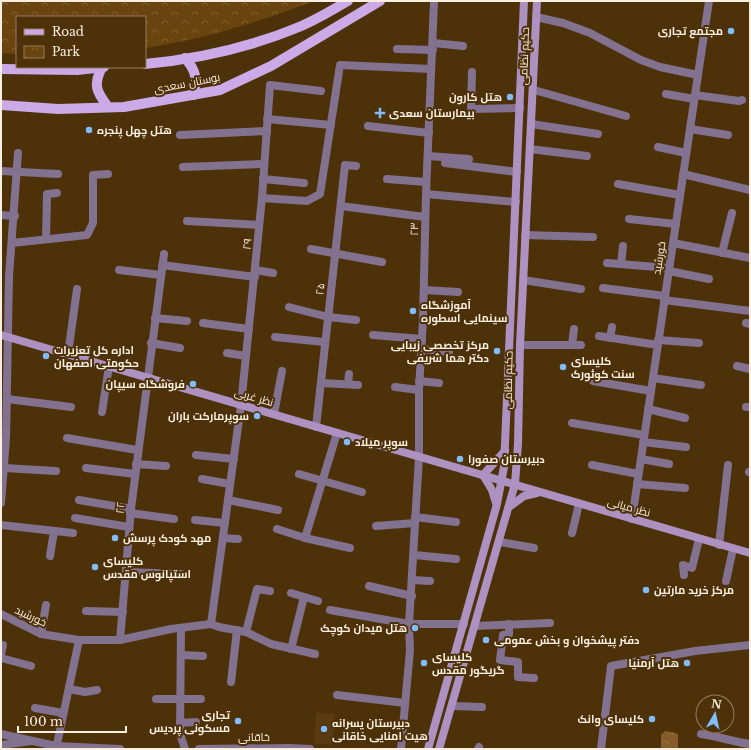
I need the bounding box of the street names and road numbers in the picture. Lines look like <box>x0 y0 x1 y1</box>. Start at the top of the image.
street label: حکیم نظامی <box>516 27 533 85</box>
street label: بوستان سعدی <box>153 70 221 96</box>
street label: ۲۳ <box>407 222 421 236</box>
street label: ۲۹ <box>240 238 254 250</box>
street label: خورشید <box>649 240 669 276</box>
street label: ۲۵ <box>312 282 328 296</box>
street label: حکیم نظامی <box>500 351 517 409</box>
street label: نظر غربی <box>233 385 275 409</box>
street label: نظر میانی <box>606 494 652 520</box>
street label: ۲۲ <box>113 501 127 514</box>
street label: خورشید <box>13 603 49 629</box>
street label: خاقانی <box>238 730 270 744</box>

